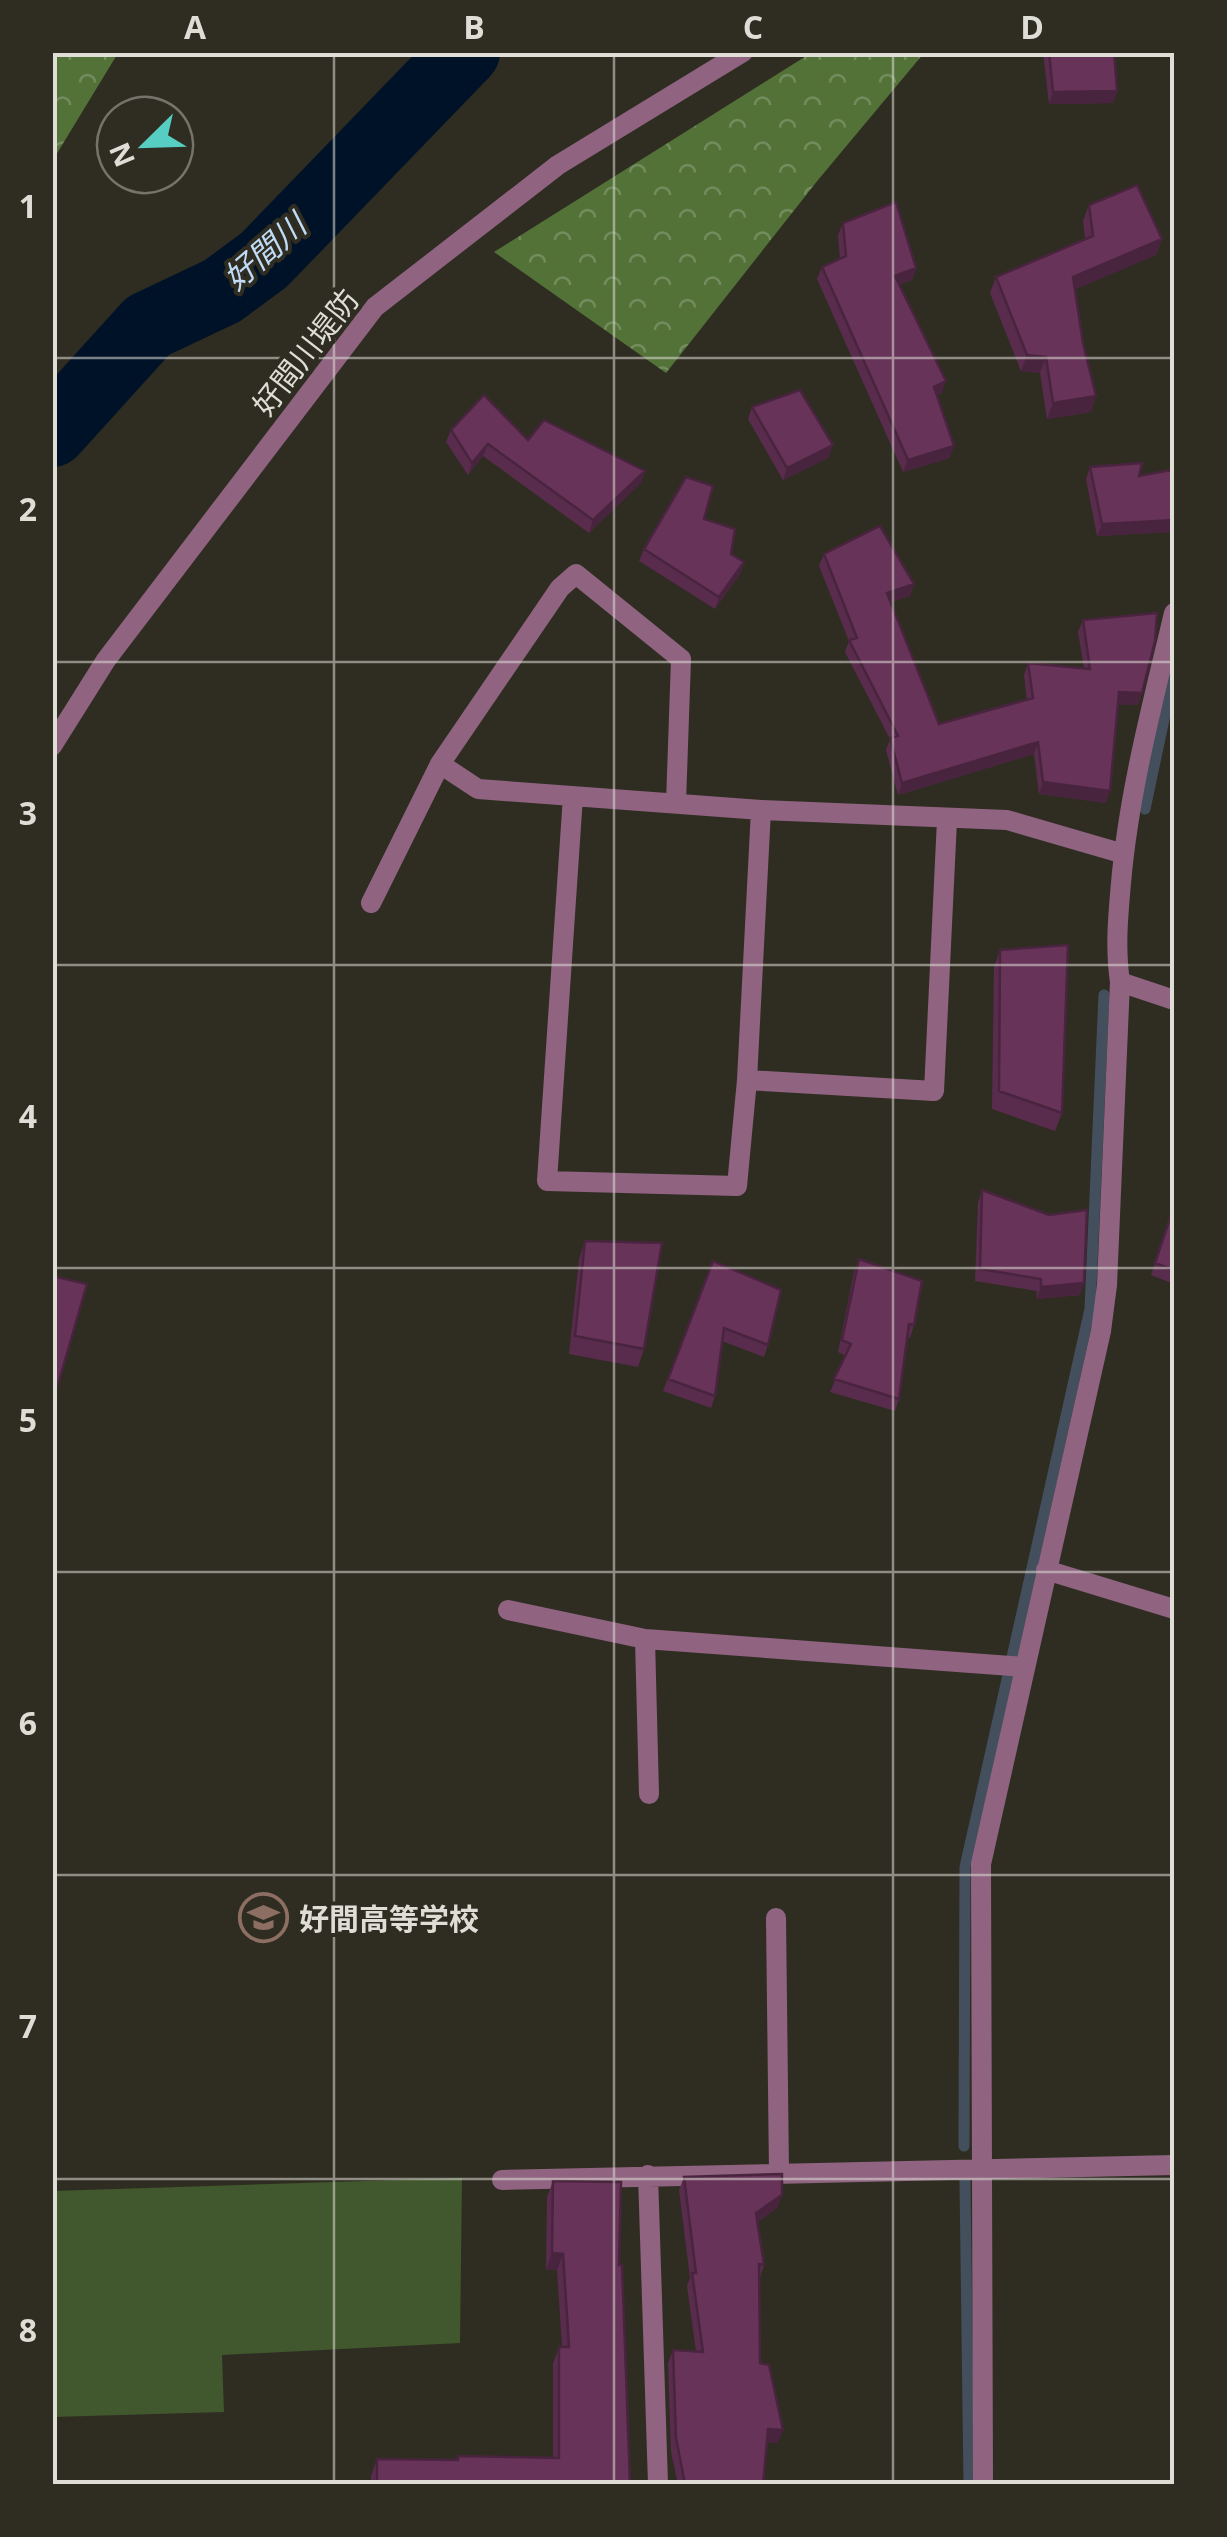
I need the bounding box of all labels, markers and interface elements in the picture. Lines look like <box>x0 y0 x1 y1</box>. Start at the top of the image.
text: A <box>184 5 207 48</box>
text: B <box>463 5 485 48</box>
text: C <box>743 5 763 48</box>
text: D <box>1020 5 1044 48</box>
north arrow <box>95 95 195 195</box>
text: N <box>99 137 143 173</box>
text: 1 <box>19 184 37 227</box>
water label: 好間川 <box>214 201 317 299</box>
street label: 好間川堤防 <box>243 280 367 424</box>
text: 2 <box>19 487 37 530</box>
text: 3 <box>19 791 37 834</box>
text: 4 <box>19 1094 37 1137</box>
text: 5 <box>19 1398 37 1441</box>
text: 6 <box>19 1701 37 1744</box>
school or university icon: 好間高等学校 <box>238 1892 290 1944</box>
place label: 好間高等学校 <box>299 1898 479 1939</box>
text: 7 <box>19 2004 37 2047</box>
text: 8 <box>19 2308 37 2351</box>

